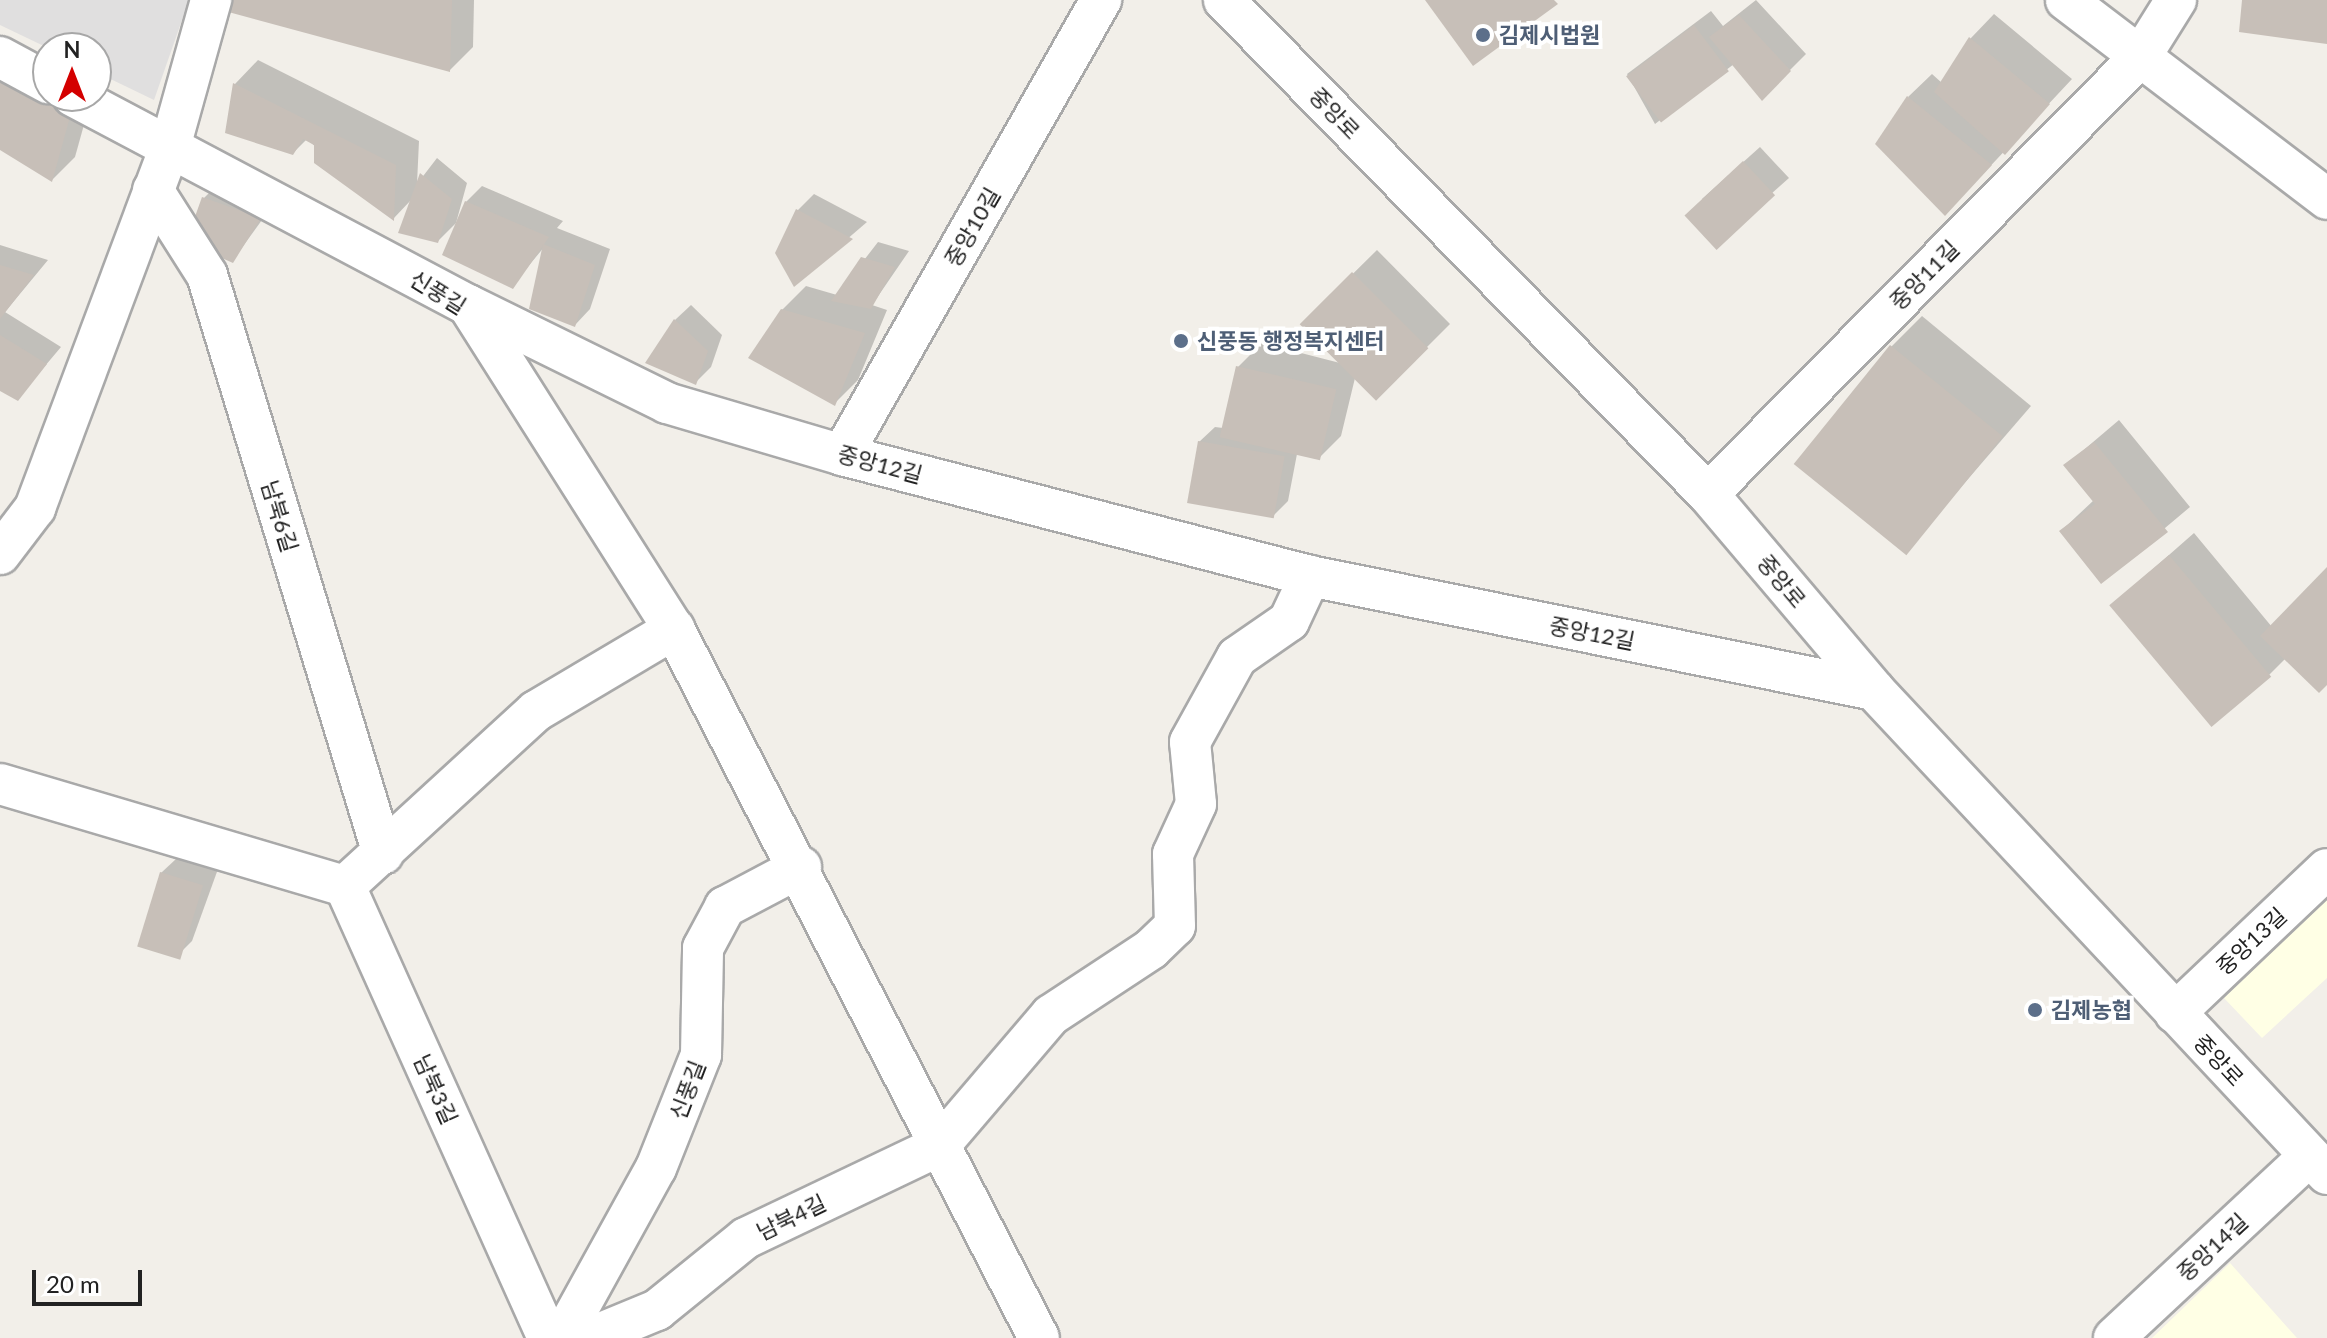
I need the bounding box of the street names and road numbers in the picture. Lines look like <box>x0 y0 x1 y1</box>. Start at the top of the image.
street label: 중앙로 <box>1304 82 1366 144</box>
street label: 중앙10길 <box>939 183 1005 271</box>
street label: 중앙11길 <box>1884 235 1964 315</box>
street label: 신풍길 <box>405 265 471 319</box>
street label: 중앙12길 <box>835 440 925 488</box>
street label: 남북6길 <box>257 477 303 555</box>
street label: 중앙로 <box>1752 549 1812 613</box>
street label: 중앙12길 <box>1547 612 1637 654</box>
street label: 중앙13길 <box>2210 902 2292 980</box>
street label: 중앙로 <box>2189 1029 2249 1091</box>
street label: 남북3길 <box>409 1050 463 1128</box>
street label: 신풍길 <box>664 1057 710 1123</box>
street label: 남북4길 <box>752 1189 830 1245</box>
street label: 중앙14길 <box>2171 1208 2253 1286</box>

